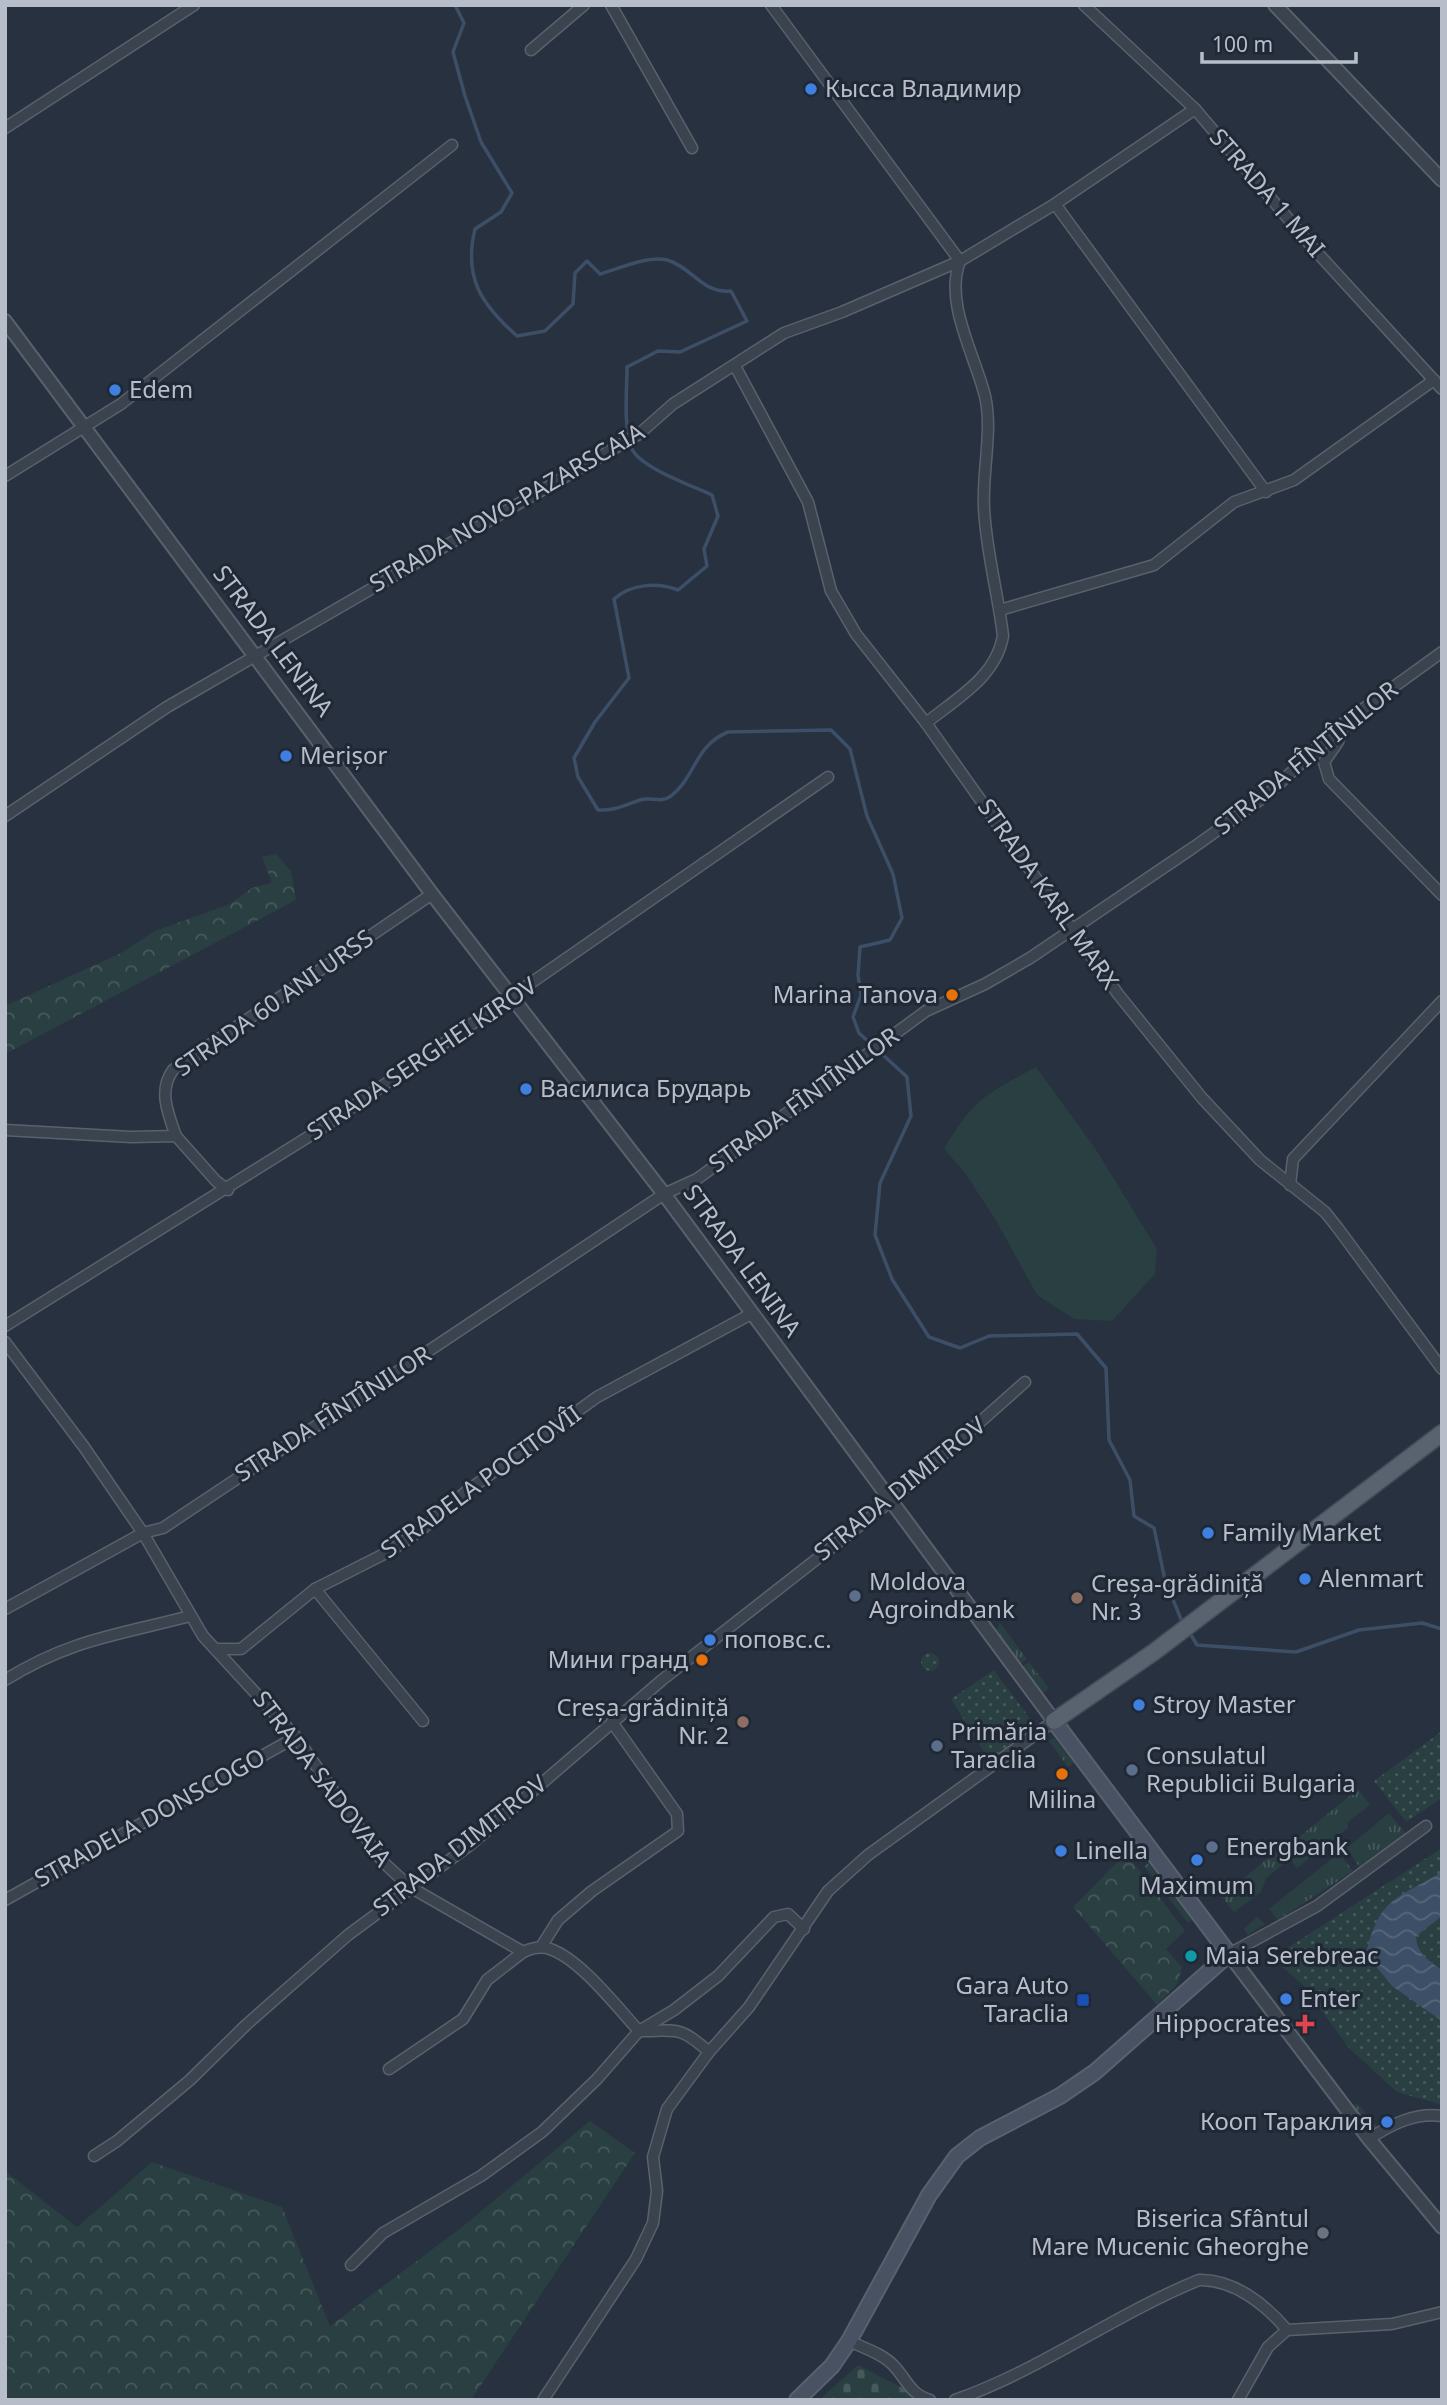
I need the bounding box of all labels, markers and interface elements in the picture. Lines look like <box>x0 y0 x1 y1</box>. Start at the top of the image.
scale bar <box>1202 21 1356 65</box>
text: 100 m <box>1212 30 1273 58</box>
place label: Кысса Владимир <box>825 71 1022 104</box>
marker: Кысса Владимир <box>803 81 819 97</box>
street label: STRADA 1 MAI <box>1203 121 1333 263</box>
place label: Edem <box>129 372 193 405</box>
marker: Edem <box>107 382 123 398</box>
street label: STRADA NOVO-PAZARSCAIA <box>363 414 650 599</box>
street label: STRADA LENINA <box>206 558 342 723</box>
street label: STRADA FÎNTÎNILOR <box>1206 672 1404 841</box>
place label: Merișor <box>300 738 387 771</box>
marker: Merișor <box>278 748 294 764</box>
street label: STRADA KARL MARX <box>971 791 1127 995</box>
street label: STRADA 60 ANI URSS <box>167 921 379 1083</box>
street label: STRADA SERGHEI KIROV <box>300 968 543 1147</box>
place label: Marina Tanova <box>773 977 938 1010</box>
marker: Marina Tanova <box>944 987 960 1003</box>
street label: STRADA FÎNTÎNILOR <box>701 1018 905 1179</box>
place label: Василиса Брударь <box>540 1071 751 1104</box>
marker: Василиса Брударь <box>518 1081 534 1097</box>
street label: STRADA LENINA <box>677 1177 810 1344</box>
street label: STRADA FÎNTÎNILOR <box>228 1337 437 1489</box>
street label: STRADELA POCITOVÎI <box>373 1397 587 1565</box>
street label: STRADA DIMITROV <box>806 1408 992 1567</box>
place label: Family Market <box>1222 1515 1382 1548</box>
marker: Family Market <box>1200 1525 1216 1541</box>
place label: Alenmart <box>1319 1561 1424 1594</box>
place label: Moldova Agroindbank <box>869 1564 1015 1625</box>
place label: Creșa-grădiniță Nr. 3 <box>1091 1566 1264 1627</box>
marker: Alenmart <box>1297 1571 1313 1587</box>
marker: Moldova Agroindbank <box>847 1588 863 1604</box>
marker: Creșa-grădiniță Nr. 3 <box>1069 1590 1085 1606</box>
place label: поповс.с. <box>724 1622 832 1655</box>
marker: поповс.с. <box>702 1632 718 1648</box>
place label: Мини гранд <box>548 1642 688 1675</box>
marker: Мини гранд <box>694 1652 710 1668</box>
street label: STRADA SADOVAIA <box>246 1683 401 1873</box>
place label: Stroy Master <box>1153 1687 1296 1720</box>
place label: Creșa-grădiniță Nr. 2 <box>556 1690 729 1751</box>
marker: Stroy Master <box>1131 1697 1147 1713</box>
marker: Creșa-grădiniță Nr. 2 <box>735 1714 751 1730</box>
place label: Primăria Taraclia <box>951 1714 1047 1775</box>
marker: Primăria Taraclia <box>929 1738 945 1754</box>
place label: Consulatul Republicii Bulgaria <box>1146 1738 1356 1799</box>
street label: STRADELA DONSCOGO <box>28 1739 271 1894</box>
marker: Consulatul Republicii Bulgaria <box>1124 1762 1140 1778</box>
street label: STRADA DIMITROV <box>365 1766 553 1923</box>
marker: Milina <box>1054 1766 1070 1782</box>
place label: Milina <box>1028 1782 1096 1815</box>
place label: Energbank <box>1226 1829 1348 1862</box>
place label: Linella <box>1075 1833 1148 1866</box>
marker: Energbank <box>1204 1839 1220 1855</box>
marker: Linella <box>1053 1843 1069 1859</box>
marker: Maximum <box>1189 1852 1205 1868</box>
place label: Maximum <box>1140 1868 1254 1901</box>
place label: Maia Serebreac <box>1205 1938 1379 1971</box>
marker: Maia Serebreac <box>1183 1948 1199 1964</box>
place label: Gara Auto Taraclia <box>956 1968 1069 2029</box>
place label: Enter <box>1300 1981 1360 2014</box>
marker: Enter <box>1278 1991 1294 2007</box>
marker: Gara Auto Taraclia <box>1075 1992 1091 2008</box>
place label: Hippocrates <box>1155 2006 1291 2039</box>
marker: Hippocrates <box>1297 2016 1313 2032</box>
place label: Кооп Тараклия <box>1200 2104 1373 2137</box>
marker: Кооп Тараклия <box>1379 2114 1395 2130</box>
place label: Biserica Sfântul Mare Mucenic Gheorghe <box>1031 2201 1309 2262</box>
marker: Biserica Sfântul Mare Mucenic Gheorghe <box>1315 2225 1331 2241</box>

